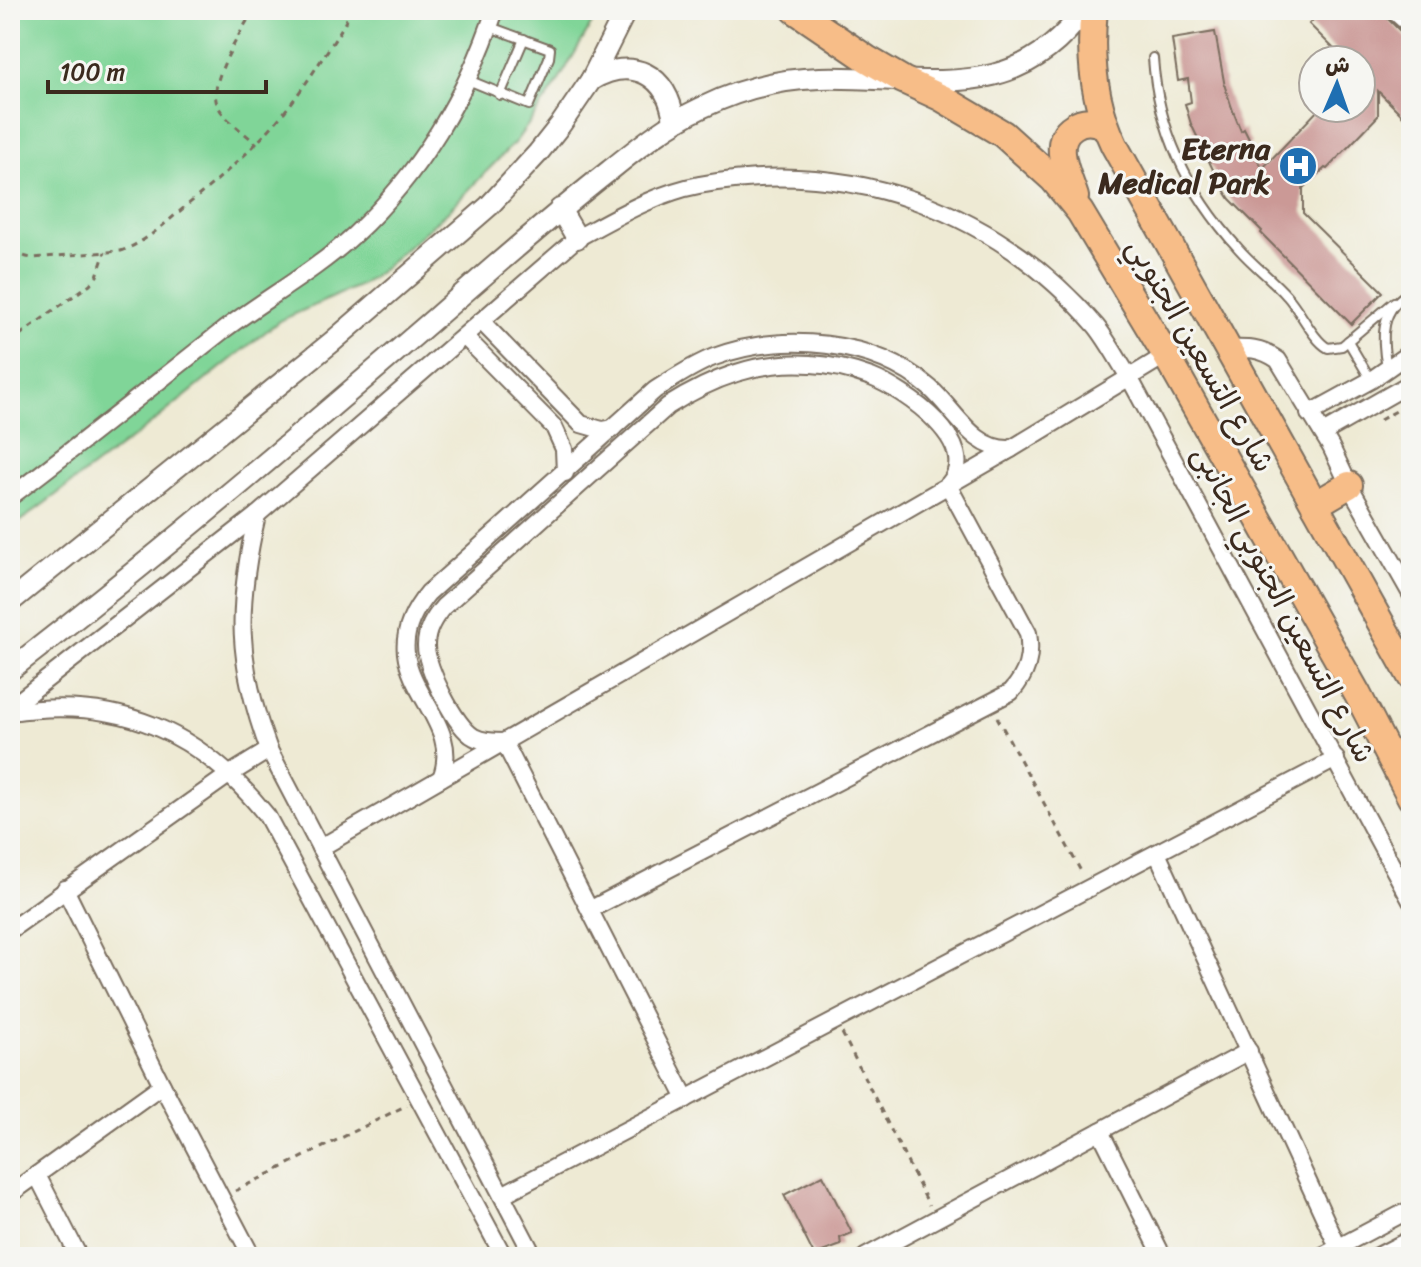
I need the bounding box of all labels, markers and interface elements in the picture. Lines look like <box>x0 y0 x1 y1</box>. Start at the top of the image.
scale bar <box>48 44 266 94</box>
north arrow <box>1297 44 1377 124</box>
text: ش <box>1325 45 1350 84</box>
text: 100 m <box>60 51 125 93</box>
place label: Eterna Medical Park <box>1097 122 1271 210</box>
hospital icon: Eterna Medical Park <box>1277 145 1319 187</box>
street label: شارع التسعين الجنوبي <box>1111 227 1291 483</box>
street label: شارع التسعين الجنوبي الجانبى <box>1177 435 1391 773</box>

